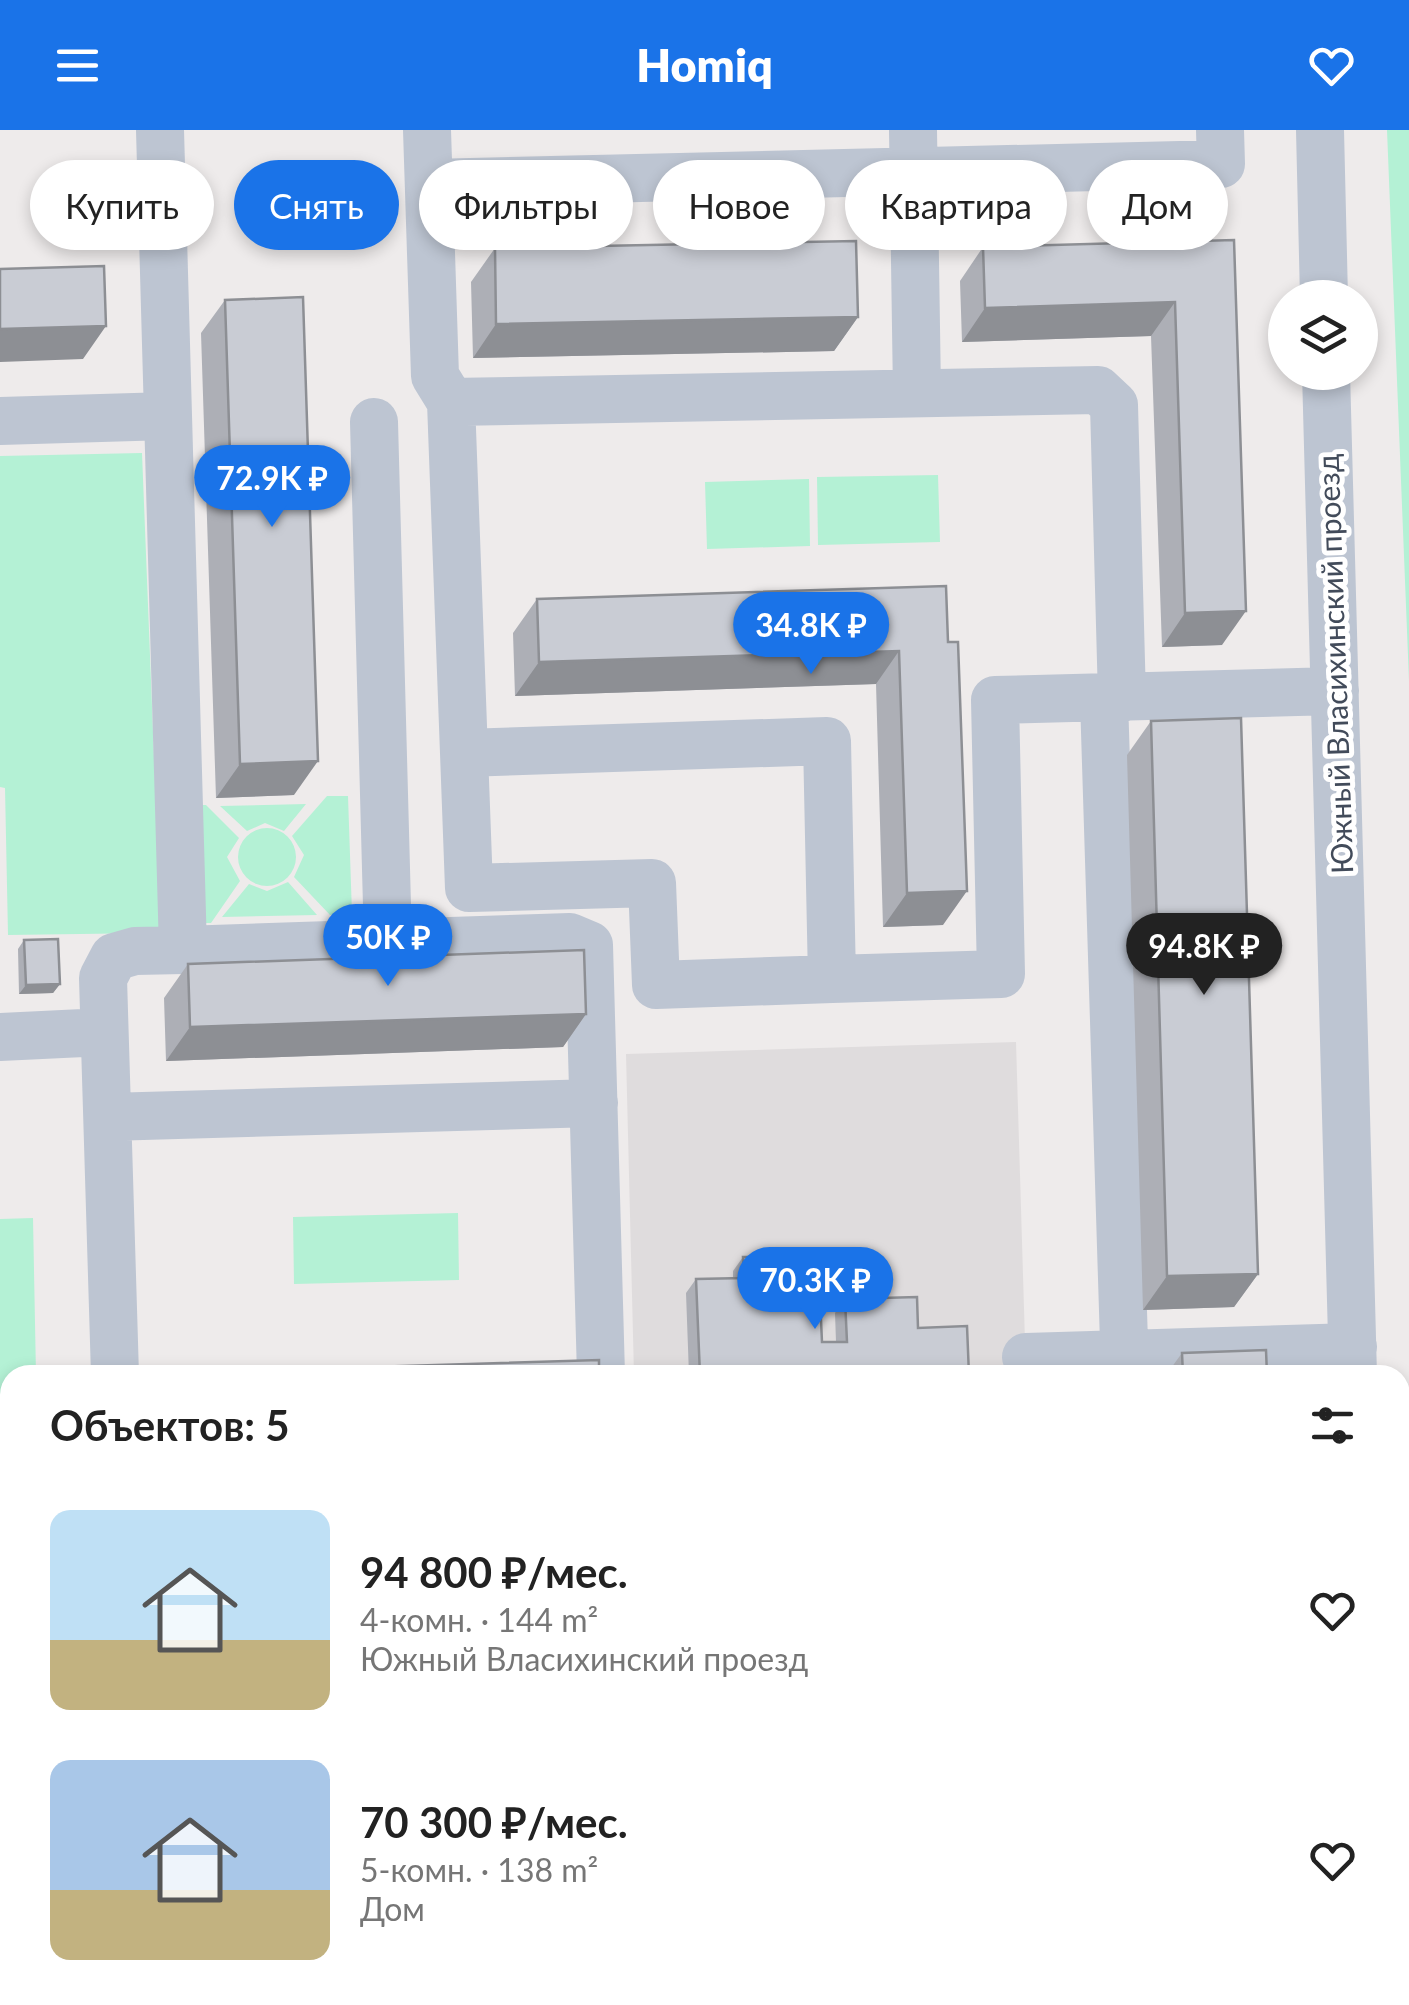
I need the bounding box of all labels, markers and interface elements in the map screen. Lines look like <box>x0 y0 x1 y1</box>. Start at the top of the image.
icon: menu <box>50 38 105 93</box>
text: Homiq <box>636 38 773 92</box>
icon: heart <box>1304 38 1359 93</box>
chip: Купить <box>30 160 214 250</box>
chip: Снять <box>234 160 399 250</box>
chip: Фильтры <box>419 160 633 250</box>
chip: Новое <box>653 160 825 250</box>
chip: Квартира <box>845 160 1067 250</box>
chip: Дом <box>1087 160 1228 250</box>
map controls <box>1268 280 1378 390</box>
button: layers <box>1268 280 1378 390</box>
pin: 72.9K ₽ <box>180 445 364 530</box>
street label: Южный Власихинский проезд <box>1309 453 1359 875</box>
text: 72.9K ₽ <box>216 458 328 497</box>
pin: 34.8K ₽ <box>719 592 903 677</box>
text: 34.8K ₽ <box>755 605 867 644</box>
pin: 50K ₽ <box>318 904 458 989</box>
pin: 94.8K ₽ <box>1112 913 1296 998</box>
text: 50K ₽ <box>345 917 431 956</box>
text: 94.8K ₽ <box>1148 926 1260 965</box>
pin: 70.3K ₽ <box>723 1247 907 1332</box>
text: 70.3K ₽ <box>759 1260 871 1299</box>
icon: filters <box>1305 1398 1360 1453</box>
text: Объектов: 5 <box>50 1400 290 1450</box>
text: 94 800 ₽/мес. <box>360 1547 628 1597</box>
icon: home <box>130 1550 250 1670</box>
icon: heart <box>1305 1583 1360 1638</box>
text: 4-комн. · 144 m² <box>360 1600 598 1639</box>
text: Южный Власихинский проезд <box>360 1639 808 1678</box>
text: 70 300 ₽/мес. <box>360 1797 628 1847</box>
icon: home <box>130 1800 250 1920</box>
icon: heart <box>1305 1833 1360 1888</box>
text: 5-комн. · 138 m² <box>360 1850 598 1889</box>
text: Дом <box>360 1889 425 1928</box>

